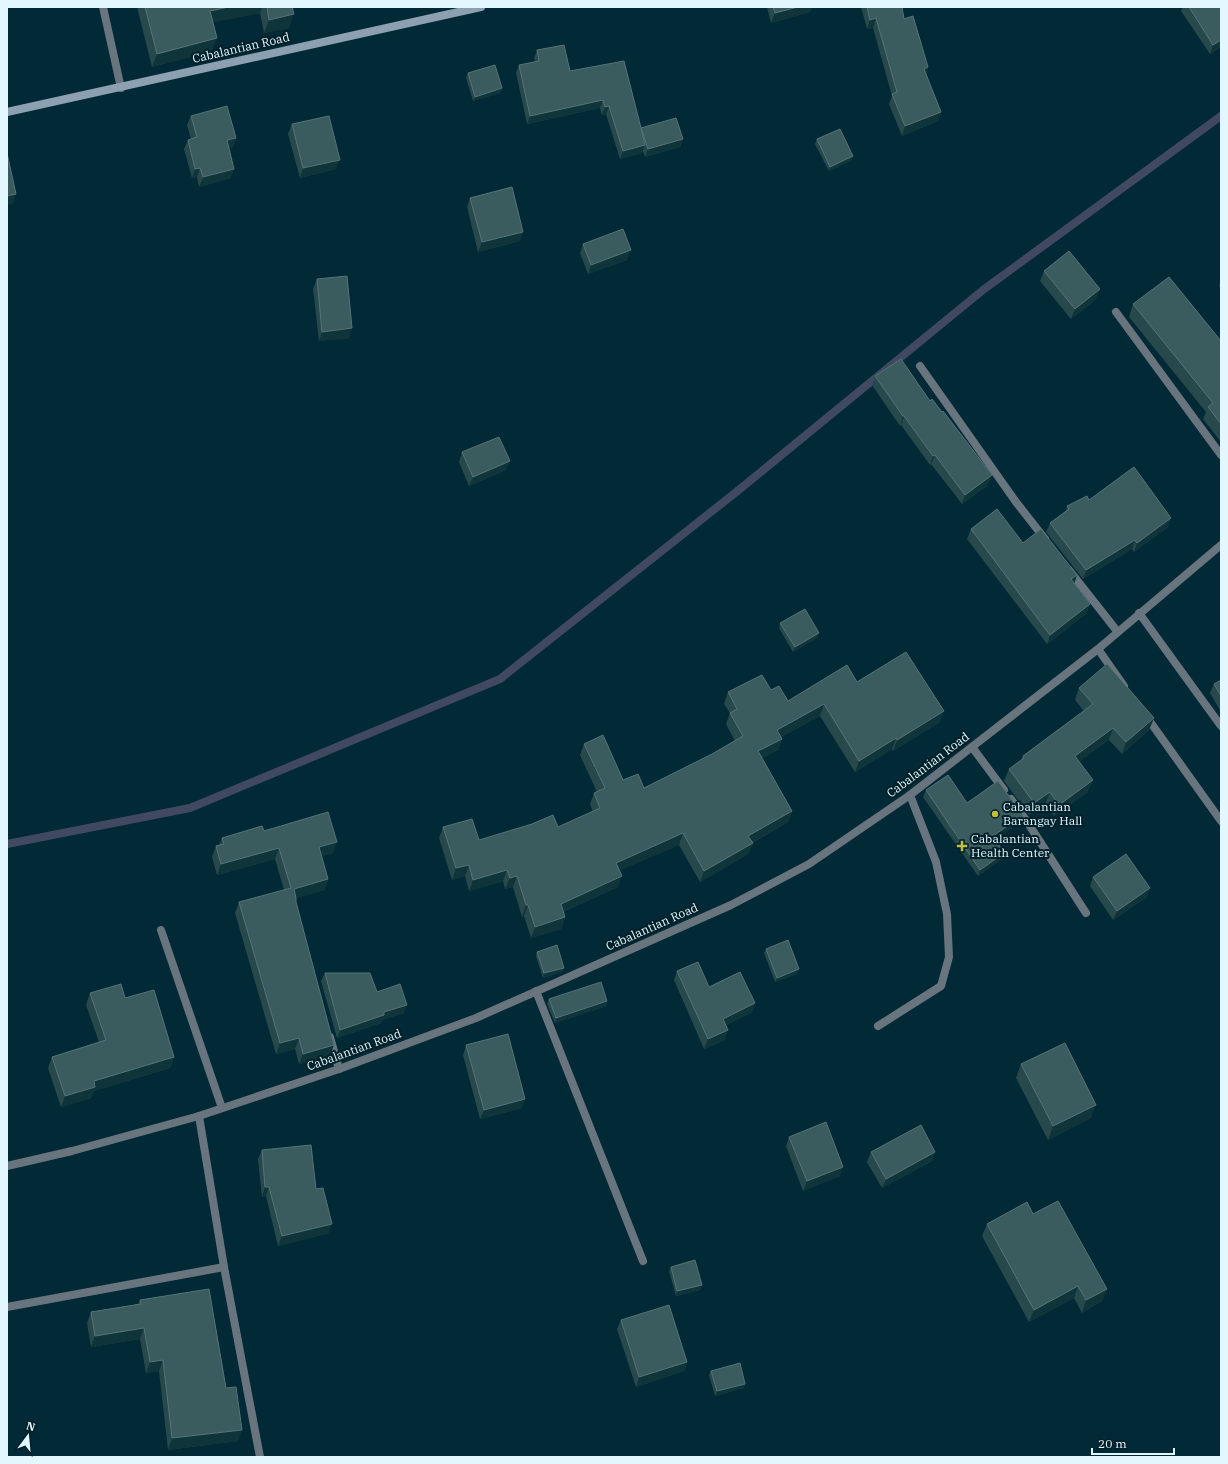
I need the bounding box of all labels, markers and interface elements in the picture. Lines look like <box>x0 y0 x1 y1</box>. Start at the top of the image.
street label: Cabalantian Road <box>191 29 291 66</box>
street label: Cabalantian Road <box>883 729 972 801</box>
place label: Cabalantian Barangay Hall <box>1003 799 1083 828</box>
marker: Cabalantian Barangay Hall <box>990 809 1000 819</box>
place label: Cabalantian Health Center <box>971 831 1050 860</box>
marker: Cabalantian Health Center <box>956 840 968 852</box>
street label: Cabalantian Road <box>603 899 700 954</box>
street label: Cabalantian Road <box>305 1025 403 1074</box>
north arrow <box>8 1416 48 1456</box>
text: N <box>25 1418 37 1434</box>
scale bar <box>1092 1430 1174 1456</box>
text: 20 m <box>1098 1436 1127 1451</box>

